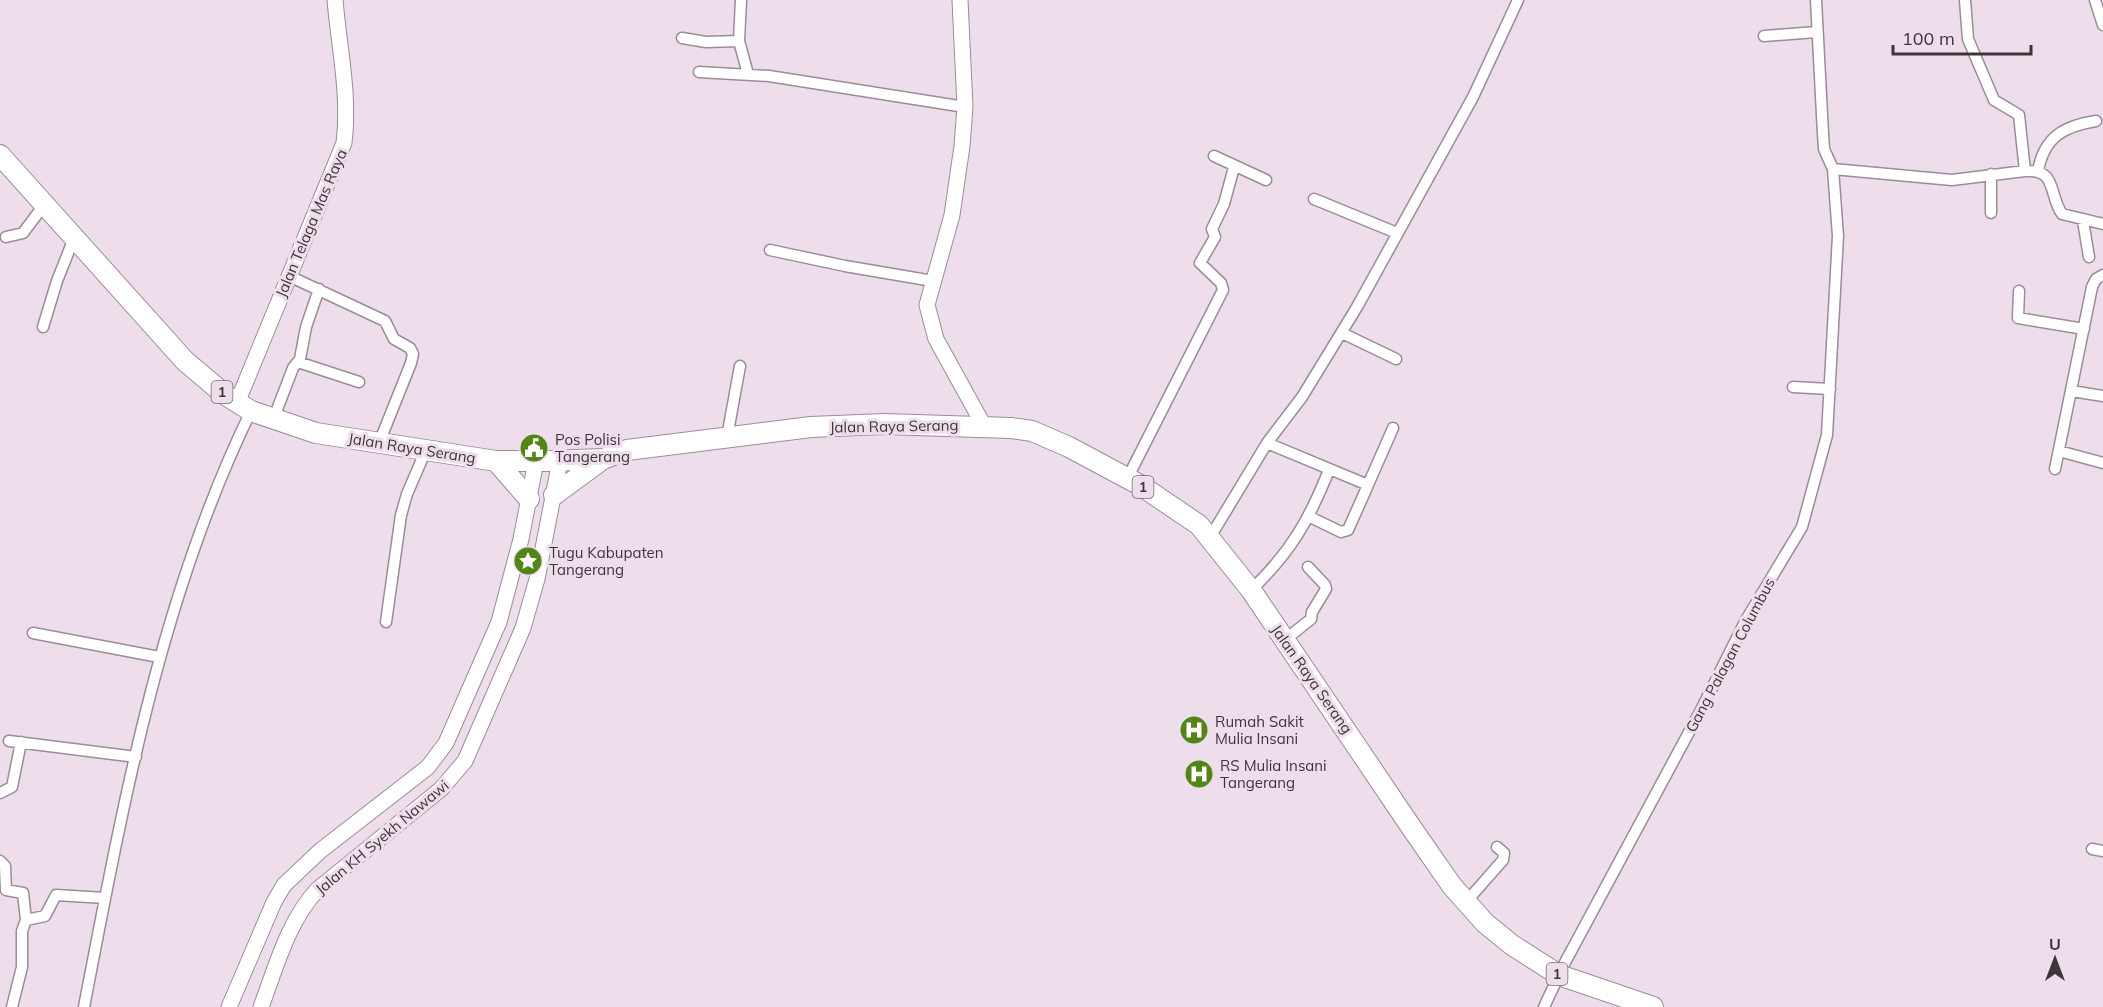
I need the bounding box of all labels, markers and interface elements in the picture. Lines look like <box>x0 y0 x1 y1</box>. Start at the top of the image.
scale bar <box>1893 18 2031 56</box>
text: 100 m <box>1902 27 1955 50</box>
street label: Jalan Telaga Mas Raya <box>271 146 351 300</box>
road number: 1 <box>212 381 232 403</box>
street label: Jalan Raya Serang <box>829 415 959 437</box>
street label: Jalan Raya Serang <box>347 429 477 467</box>
place label: Pos Polisi Tangerang <box>555 430 630 466</box>
public building icon: Pos Polisi Tangerang <box>518 432 550 464</box>
road number: 1 <box>1132 476 1154 498</box>
place label: Tugu Kabupaten Tangerang <box>549 543 664 579</box>
place icon: Tugu Kabupaten Tangerang <box>512 545 544 577</box>
street label: Gang Palagan Columbus <box>1681 575 1779 735</box>
street label: Jalan Raya Serang <box>1267 621 1357 737</box>
place label: Rumah Sakit Mulia Insani <box>1215 712 1304 748</box>
hospital icon: Rumah Sakit Mulia Insani <box>1178 714 1210 746</box>
place label: RS Mulia Insani Tangerang <box>1220 756 1327 792</box>
hospital icon: RS Mulia Insani Tangerang <box>1183 758 1215 790</box>
street label: Jalan KH Syekh Nawawi <box>311 776 453 898</box>
north arrow <box>2025 929 2085 989</box>
text: U <box>2049 934 2061 954</box>
road number: 1 <box>1546 963 1568 985</box>

